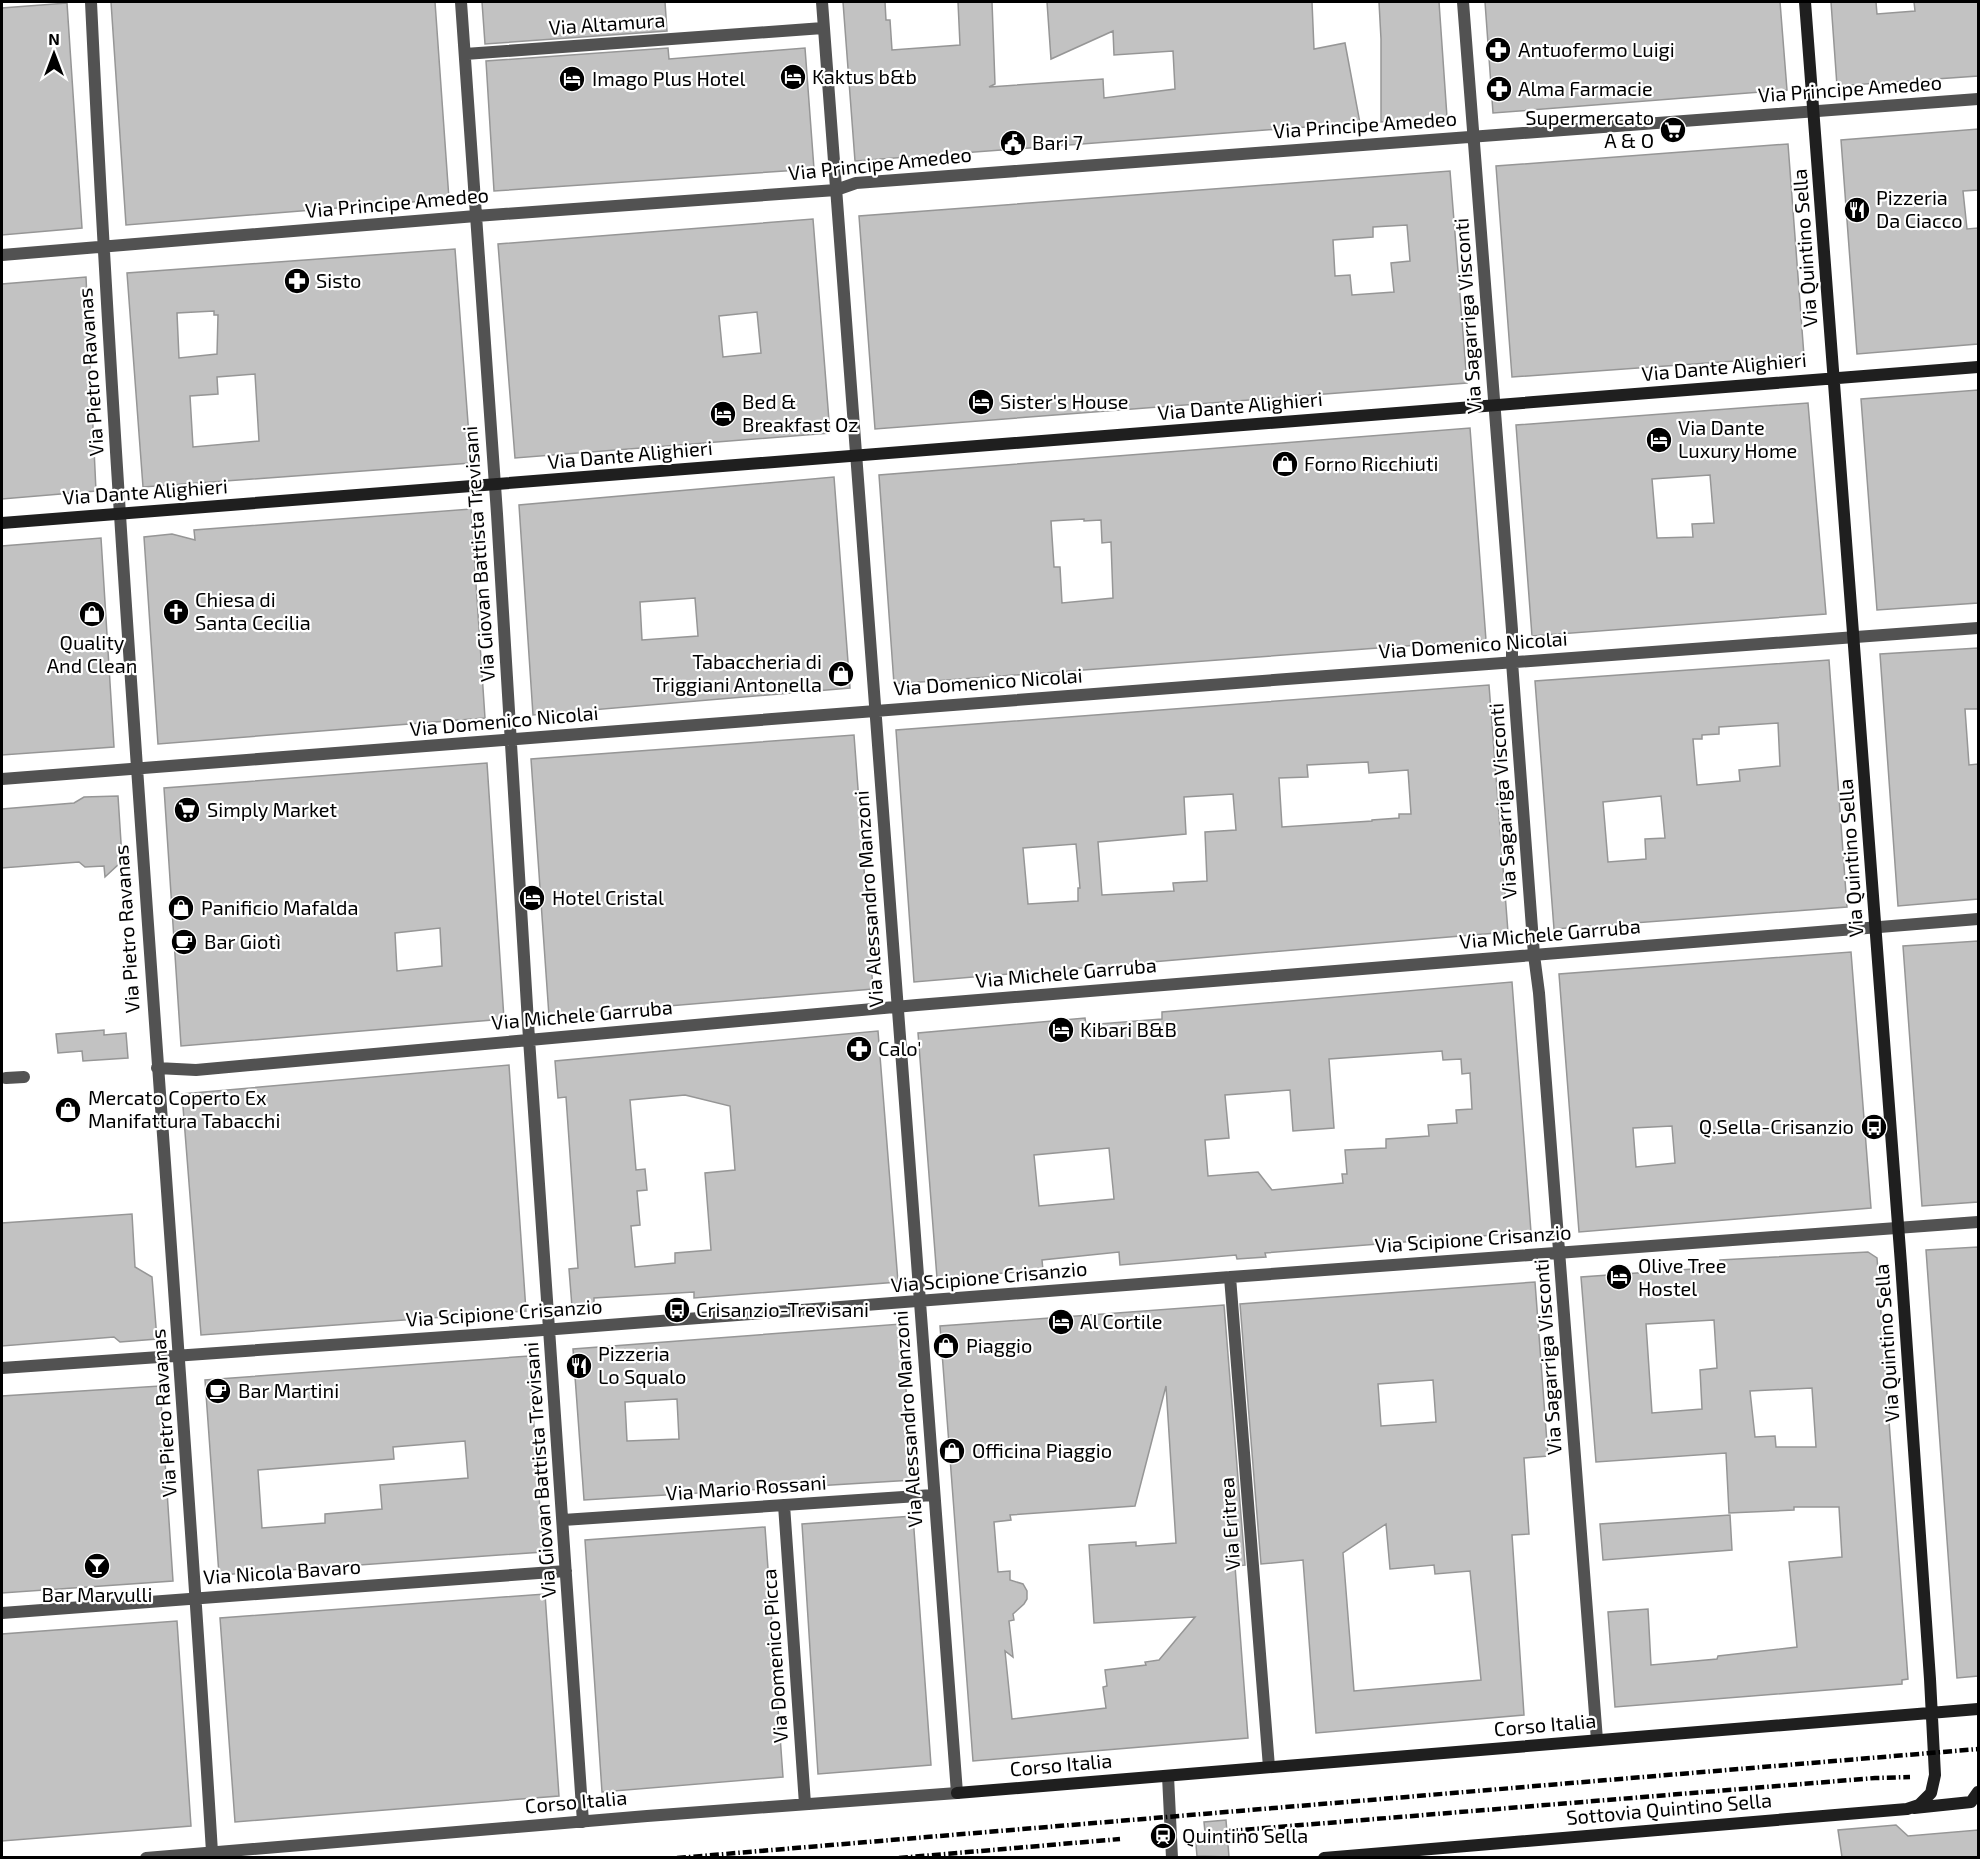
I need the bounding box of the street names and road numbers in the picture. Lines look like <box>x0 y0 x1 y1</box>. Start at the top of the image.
street label: Via Altamura <box>548 7 666 39</box>
street label: Via Principe Amedeo <box>1757 70 1943 106</box>
street label: Via Principe Amedeo <box>1272 106 1458 142</box>
street label: Via Principe Amedeo <box>787 141 973 185</box>
street label: Via Quintino Sella <box>1786 168 1822 328</box>
street label: Via Principe Amedeo <box>304 182 490 222</box>
street label: Via Sagarriga Visconti <box>1448 217 1486 415</box>
street label: Via Pietro Ravanas <box>72 287 108 457</box>
street label: Via Dante Alighieri <box>1640 347 1807 385</box>
street label: Via Dante Alighieri <box>1156 386 1323 424</box>
street label: Via Giovan Battista Trevisani <box>457 425 499 683</box>
street label: Via Dante Alighieri <box>546 435 713 473</box>
street label: Via Dante Alighieri <box>61 473 228 509</box>
street label: Via Domenico Nicolai <box>1378 625 1568 663</box>
street label: Via Domenico Nicolai <box>893 662 1083 700</box>
street label: Via Domenico Nicolai <box>409 700 599 740</box>
street label: Via Sagarriga Visconti <box>1483 702 1521 900</box>
street label: Via Quintino Sella <box>1832 778 1868 938</box>
street label: Via Alessandro Manzoni <box>848 790 888 1008</box>
street label: Via Pietro Ravanas <box>108 844 144 1014</box>
street label: Via Michele Garruba <box>1458 913 1641 953</box>
street label: Via Michele Garruba <box>974 952 1157 992</box>
street label: Via Michele Garruba <box>490 994 673 1034</box>
street label: Via Scipione Crisanzio <box>1374 1219 1572 1257</box>
street label: Via Scipione Crisanzio <box>890 1255 1088 1297</box>
street label: Via Sagarriga Visconti <box>1528 1258 1566 1456</box>
street label: Via Quintino Sella <box>1868 1263 1904 1423</box>
street label: Via Scipione Crisanzio <box>405 1293 603 1331</box>
street label: Via Alessandro Manzoni <box>887 1310 927 1528</box>
street label: Via Pietro Ravanas <box>145 1328 181 1498</box>
street label: Via Giovan Battista Trevisani <box>518 1341 560 1599</box>
street label: Via Mario Rossani <box>665 1469 827 1505</box>
street label: Via Eritrea <box>1214 1476 1244 1572</box>
street label: Via Nicola Bavaro <box>202 1554 362 1588</box>
street label: Via Domenico Picca <box>756 1568 792 1744</box>
street label: Corso Italia <box>1493 1708 1597 1740</box>
street label: Corso Italia <box>1009 1748 1113 1780</box>
street label: Corso Italia <box>524 1785 628 1817</box>
street label: Sottovia Quintino Sella <box>1565 1787 1773 1829</box>

